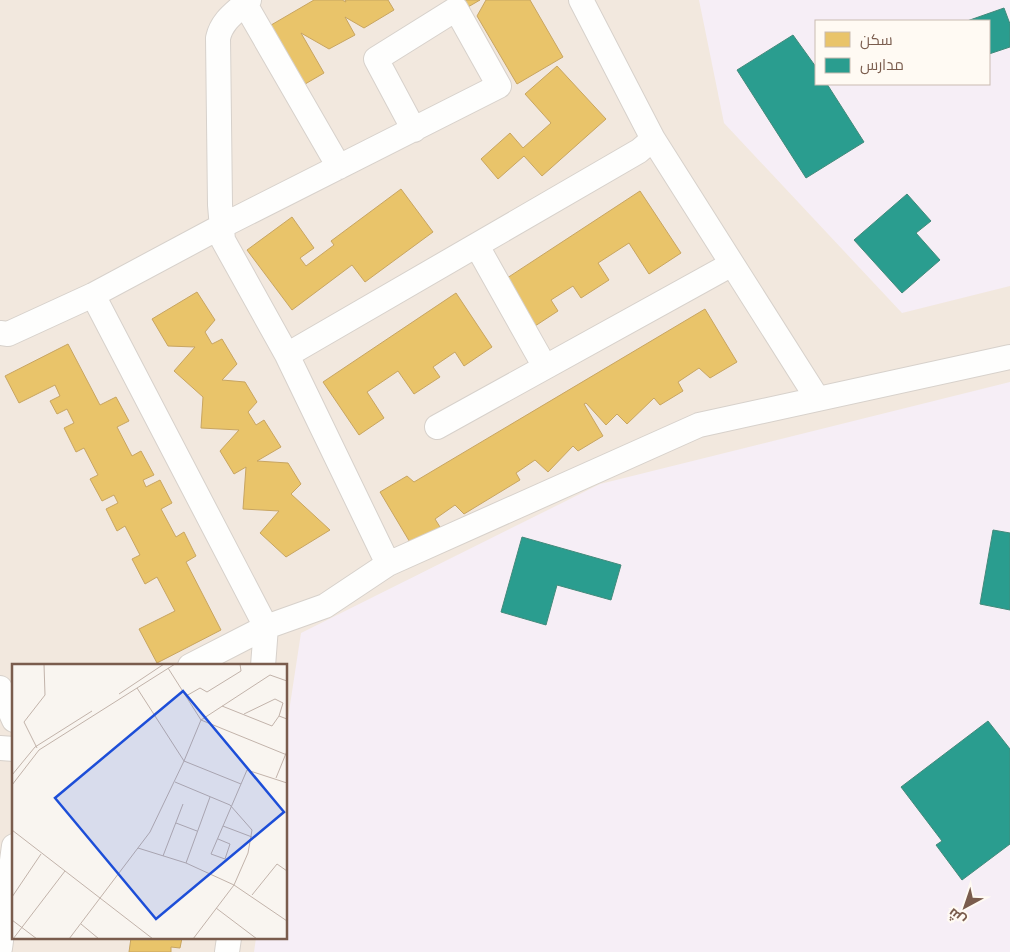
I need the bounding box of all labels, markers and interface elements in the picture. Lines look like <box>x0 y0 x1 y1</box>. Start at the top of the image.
legend <box>815 20 990 85</box>
text: سكن <box>860 33 893 50</box>
text: مدارس <box>860 58 904 75</box>
inset map <box>12 664 288 940</box>
north arrow <box>940 882 990 932</box>
text: ش <box>945 904 969 929</box>

